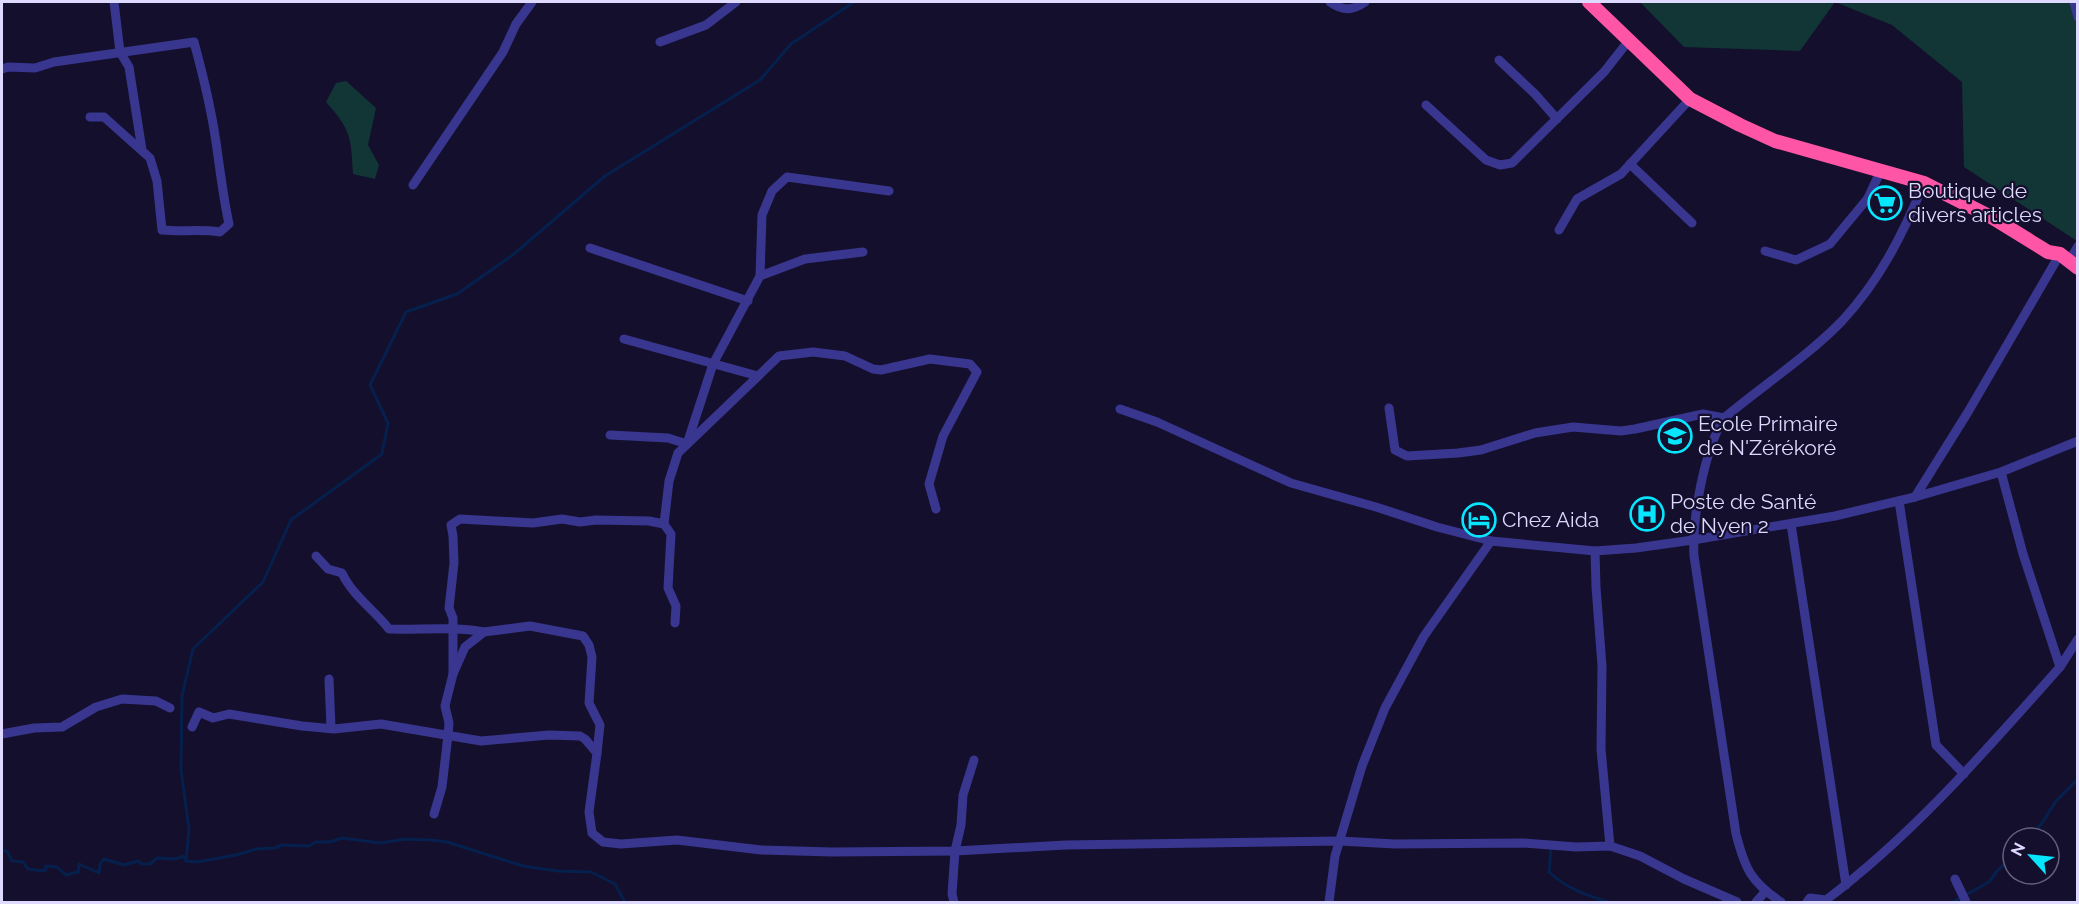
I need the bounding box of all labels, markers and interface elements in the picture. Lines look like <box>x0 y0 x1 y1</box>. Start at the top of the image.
place label: Boutique de divers articles <box>1908 178 2042 227</box>
supermarket icon: Boutique de divers articles <box>1867 185 1903 221</box>
place label: Ecole Primaire de N'Zérékoré <box>1698 411 1837 460</box>
school or university icon: Ecole Primaire de N'Zérékoré <box>1657 418 1693 454</box>
place label: Poste de Santé de Nyen 2 <box>1670 489 1816 538</box>
hospital icon: Poste de Santé de Nyen 2 <box>1629 496 1665 532</box>
hotel icon: Chez Aida <box>1461 502 1497 538</box>
place label: Chez Aida <box>1502 507 1599 532</box>
north arrow <box>2001 826 2061 886</box>
text: N <box>2007 840 2029 859</box>

